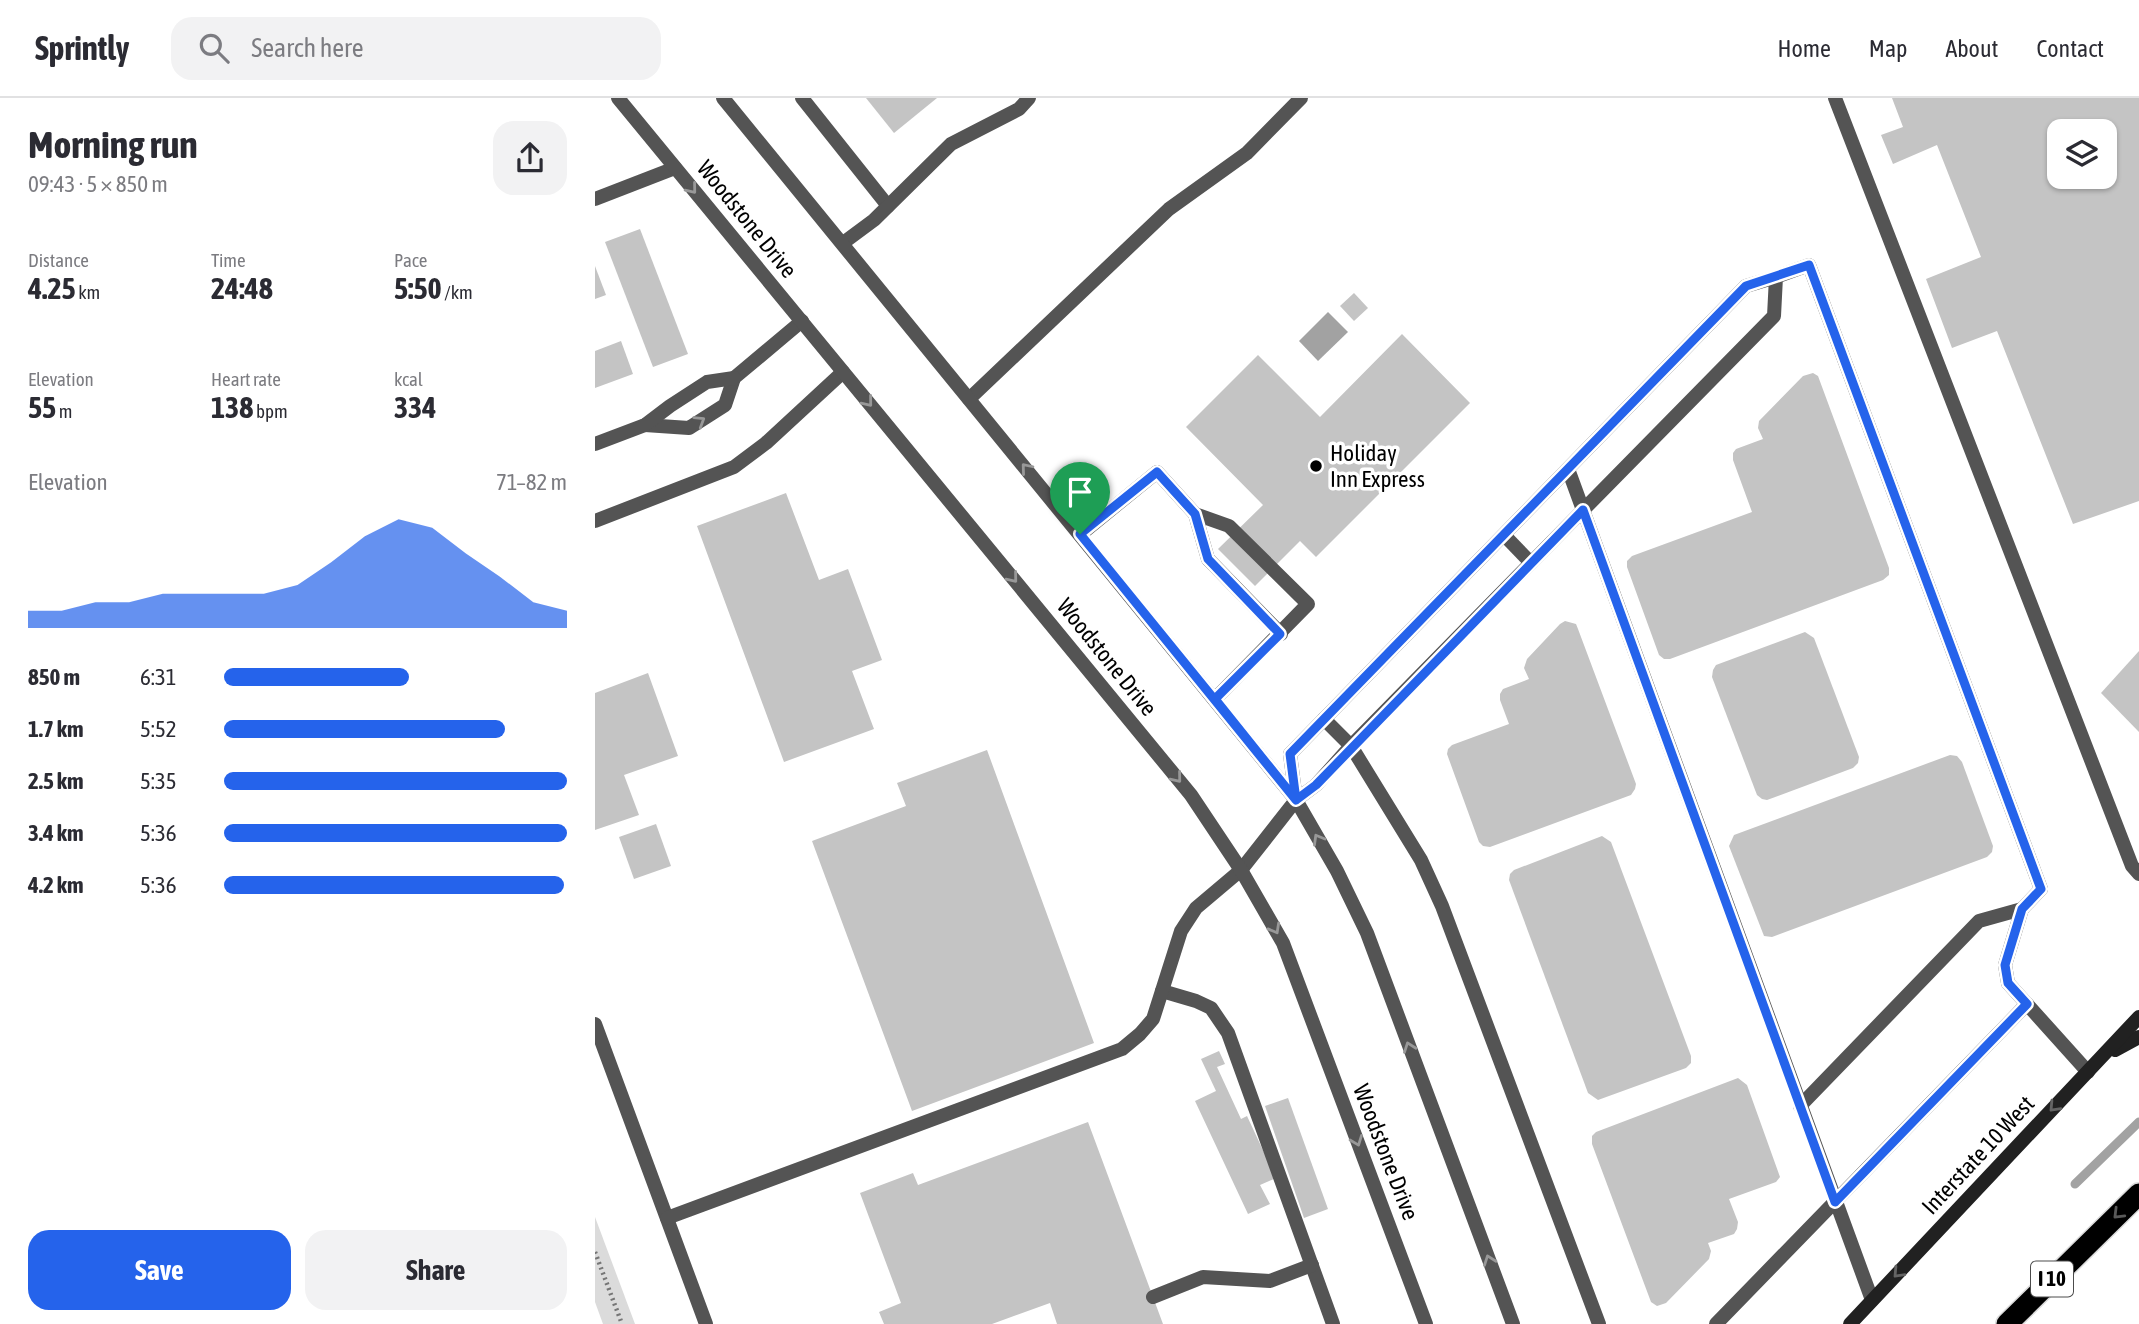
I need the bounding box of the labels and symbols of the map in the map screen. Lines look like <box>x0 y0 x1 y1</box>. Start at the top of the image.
street label: Woodstone Drive <box>692 155 802 283</box>
one-way arrow <box>684 181 697 193</box>
one-way arrow <box>860 394 872 407</box>
one-way arrow <box>693 416 706 429</box>
place label: Holiday Inn Express <box>1330 440 1425 492</box>
marker: Holiday Inn Express <box>1308 458 1324 474</box>
pin <box>1050 462 1110 534</box>
one-way arrow <box>1022 464 1034 477</box>
one-way arrow <box>1004 570 1017 582</box>
street label: Woodstone Drive <box>1052 593 1162 721</box>
one-way arrow <box>1169 769 1181 782</box>
one-way arrow <box>1313 834 1326 846</box>
one-way arrow <box>1267 922 1280 934</box>
one-way arrow <box>1404 1041 1418 1053</box>
street label: Woodstone Drive <box>1348 1080 1424 1224</box>
street label: Interstate 10 West <box>1917 1091 2039 1219</box>
one-way arrow <box>2050 1099 2063 1112</box>
one-way arrow <box>1349 1134 1363 1146</box>
one-way arrow <box>2114 1206 2126 1218</box>
one-way arrow <box>1483 1255 1497 1267</box>
road number: I 10 <box>2031 1262 2073 1296</box>
one-way arrow <box>1894 1265 1907 1278</box>

